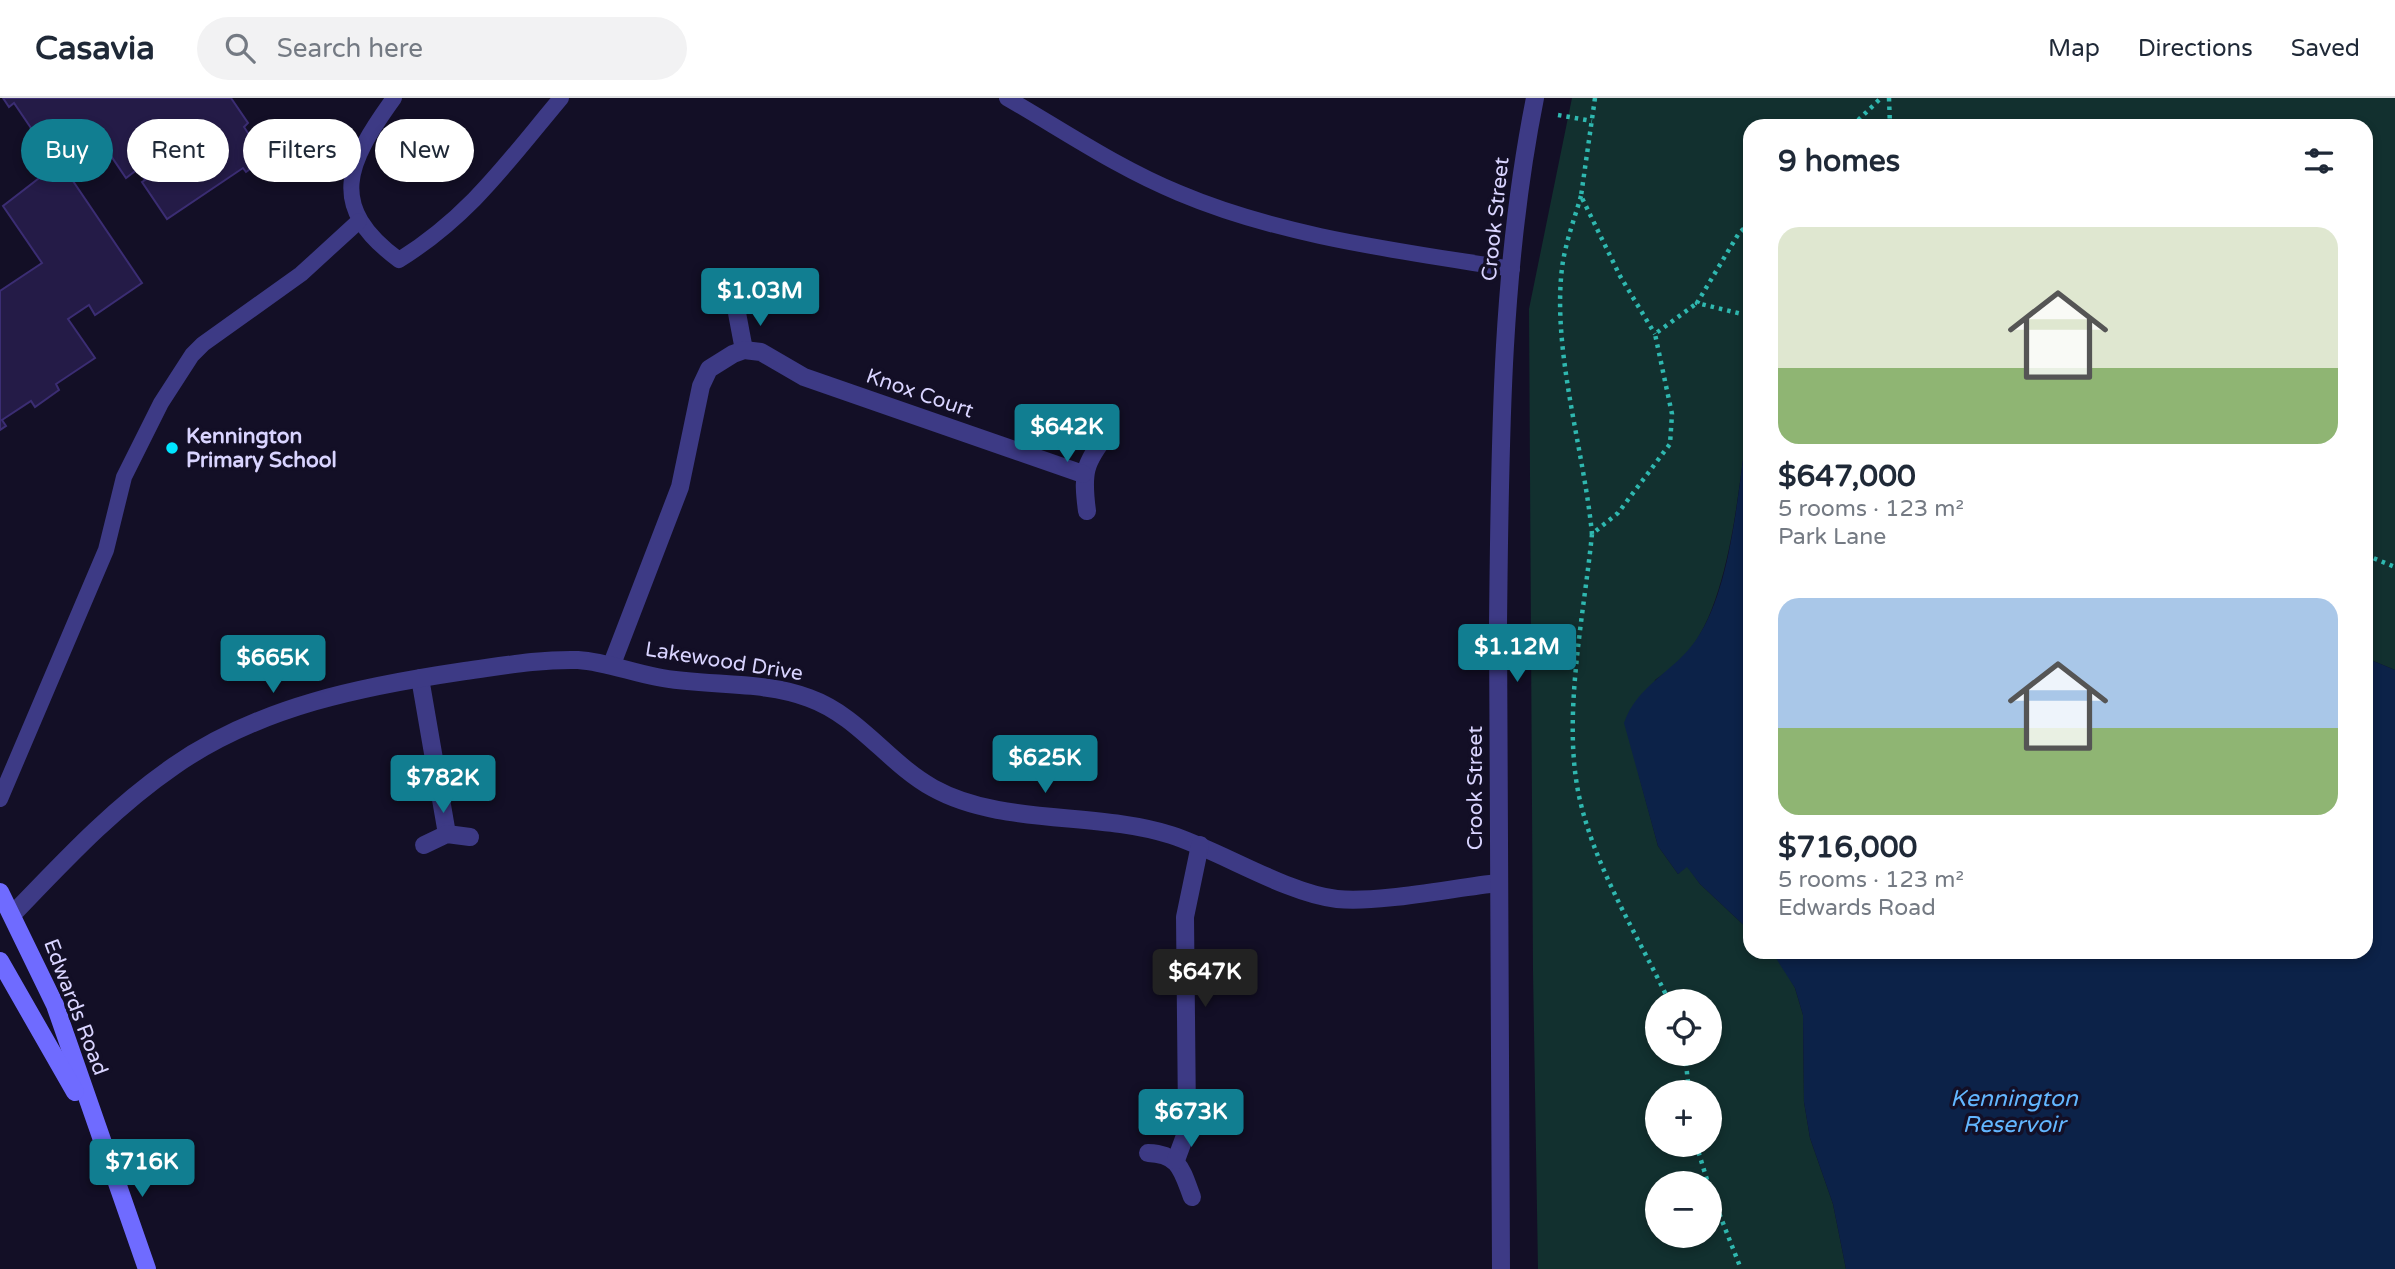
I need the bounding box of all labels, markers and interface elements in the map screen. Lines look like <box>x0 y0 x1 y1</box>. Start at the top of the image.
search box <box>197 17 687 80</box>
text: Casavia <box>35 29 155 68</box>
icon: search <box>221 29 259 67</box>
text: Search here <box>277 33 423 64</box>
text: Map <box>2048 34 2100 63</box>
text: Directions <box>2138 34 2253 63</box>
text: Saved <box>2291 34 2360 63</box>
chip: Buy <box>21 119 113 182</box>
chip: Rent <box>127 119 229 182</box>
chip: Filters <box>243 119 361 182</box>
chip: New <box>375 119 474 182</box>
icon: filters <box>2300 142 2338 180</box>
text: 9 homes <box>1778 143 1900 180</box>
street label: Crook Street <box>1477 156 1514 282</box>
pin: $1.03M <box>703 268 817 328</box>
icon: home <box>1995 272 2121 398</box>
text: $1.03M <box>717 277 803 305</box>
street label: Knox Court <box>863 363 977 424</box>
pin: $642K <box>1018 404 1116 464</box>
text: $642K <box>1031 413 1103 441</box>
place label: Kennington Primary School <box>186 424 337 473</box>
marker: Kennington Primary School <box>164 440 180 456</box>
text: $647,000 <box>1778 458 1916 495</box>
text: 5 rooms · 123 m² <box>1778 495 1964 523</box>
text: Park Lane <box>1778 523 1886 551</box>
pin: $1.12M <box>1460 624 1574 684</box>
text: $1.12M <box>1474 633 1560 661</box>
pin: $665K <box>224 636 322 695</box>
street label: Lakewood Drive <box>643 637 805 686</box>
icon: home <box>1995 643 2121 769</box>
text: $665K <box>237 644 309 672</box>
street label: Crook Street <box>1463 726 1488 850</box>
pin: $625K <box>996 736 1094 795</box>
text: $625K <box>1009 744 1081 772</box>
pin: $782K <box>394 756 492 815</box>
text: $782K <box>407 764 479 792</box>
text: $716,000 <box>1778 829 1917 866</box>
text: 5 rooms · 123 m² <box>1778 866 1964 894</box>
text: Edwards Road <box>1778 894 1936 922</box>
street label: Edwards Road <box>38 935 113 1079</box>
pin: $647K <box>1156 950 1254 1009</box>
text: $647K <box>1169 958 1241 986</box>
map controls <box>1645 989 1722 1248</box>
button: locate <box>1645 989 1722 1066</box>
button: + <box>1645 1080 1722 1157</box>
water label: Kennington Reservoir <box>1950 1085 2079 1139</box>
pin: $673K <box>1142 1090 1240 1149</box>
text: $673K <box>1155 1098 1227 1126</box>
pin: $716K <box>93 1140 191 1199</box>
text: $716K <box>106 1148 178 1176</box>
button: − <box>1645 1171 1722 1248</box>

